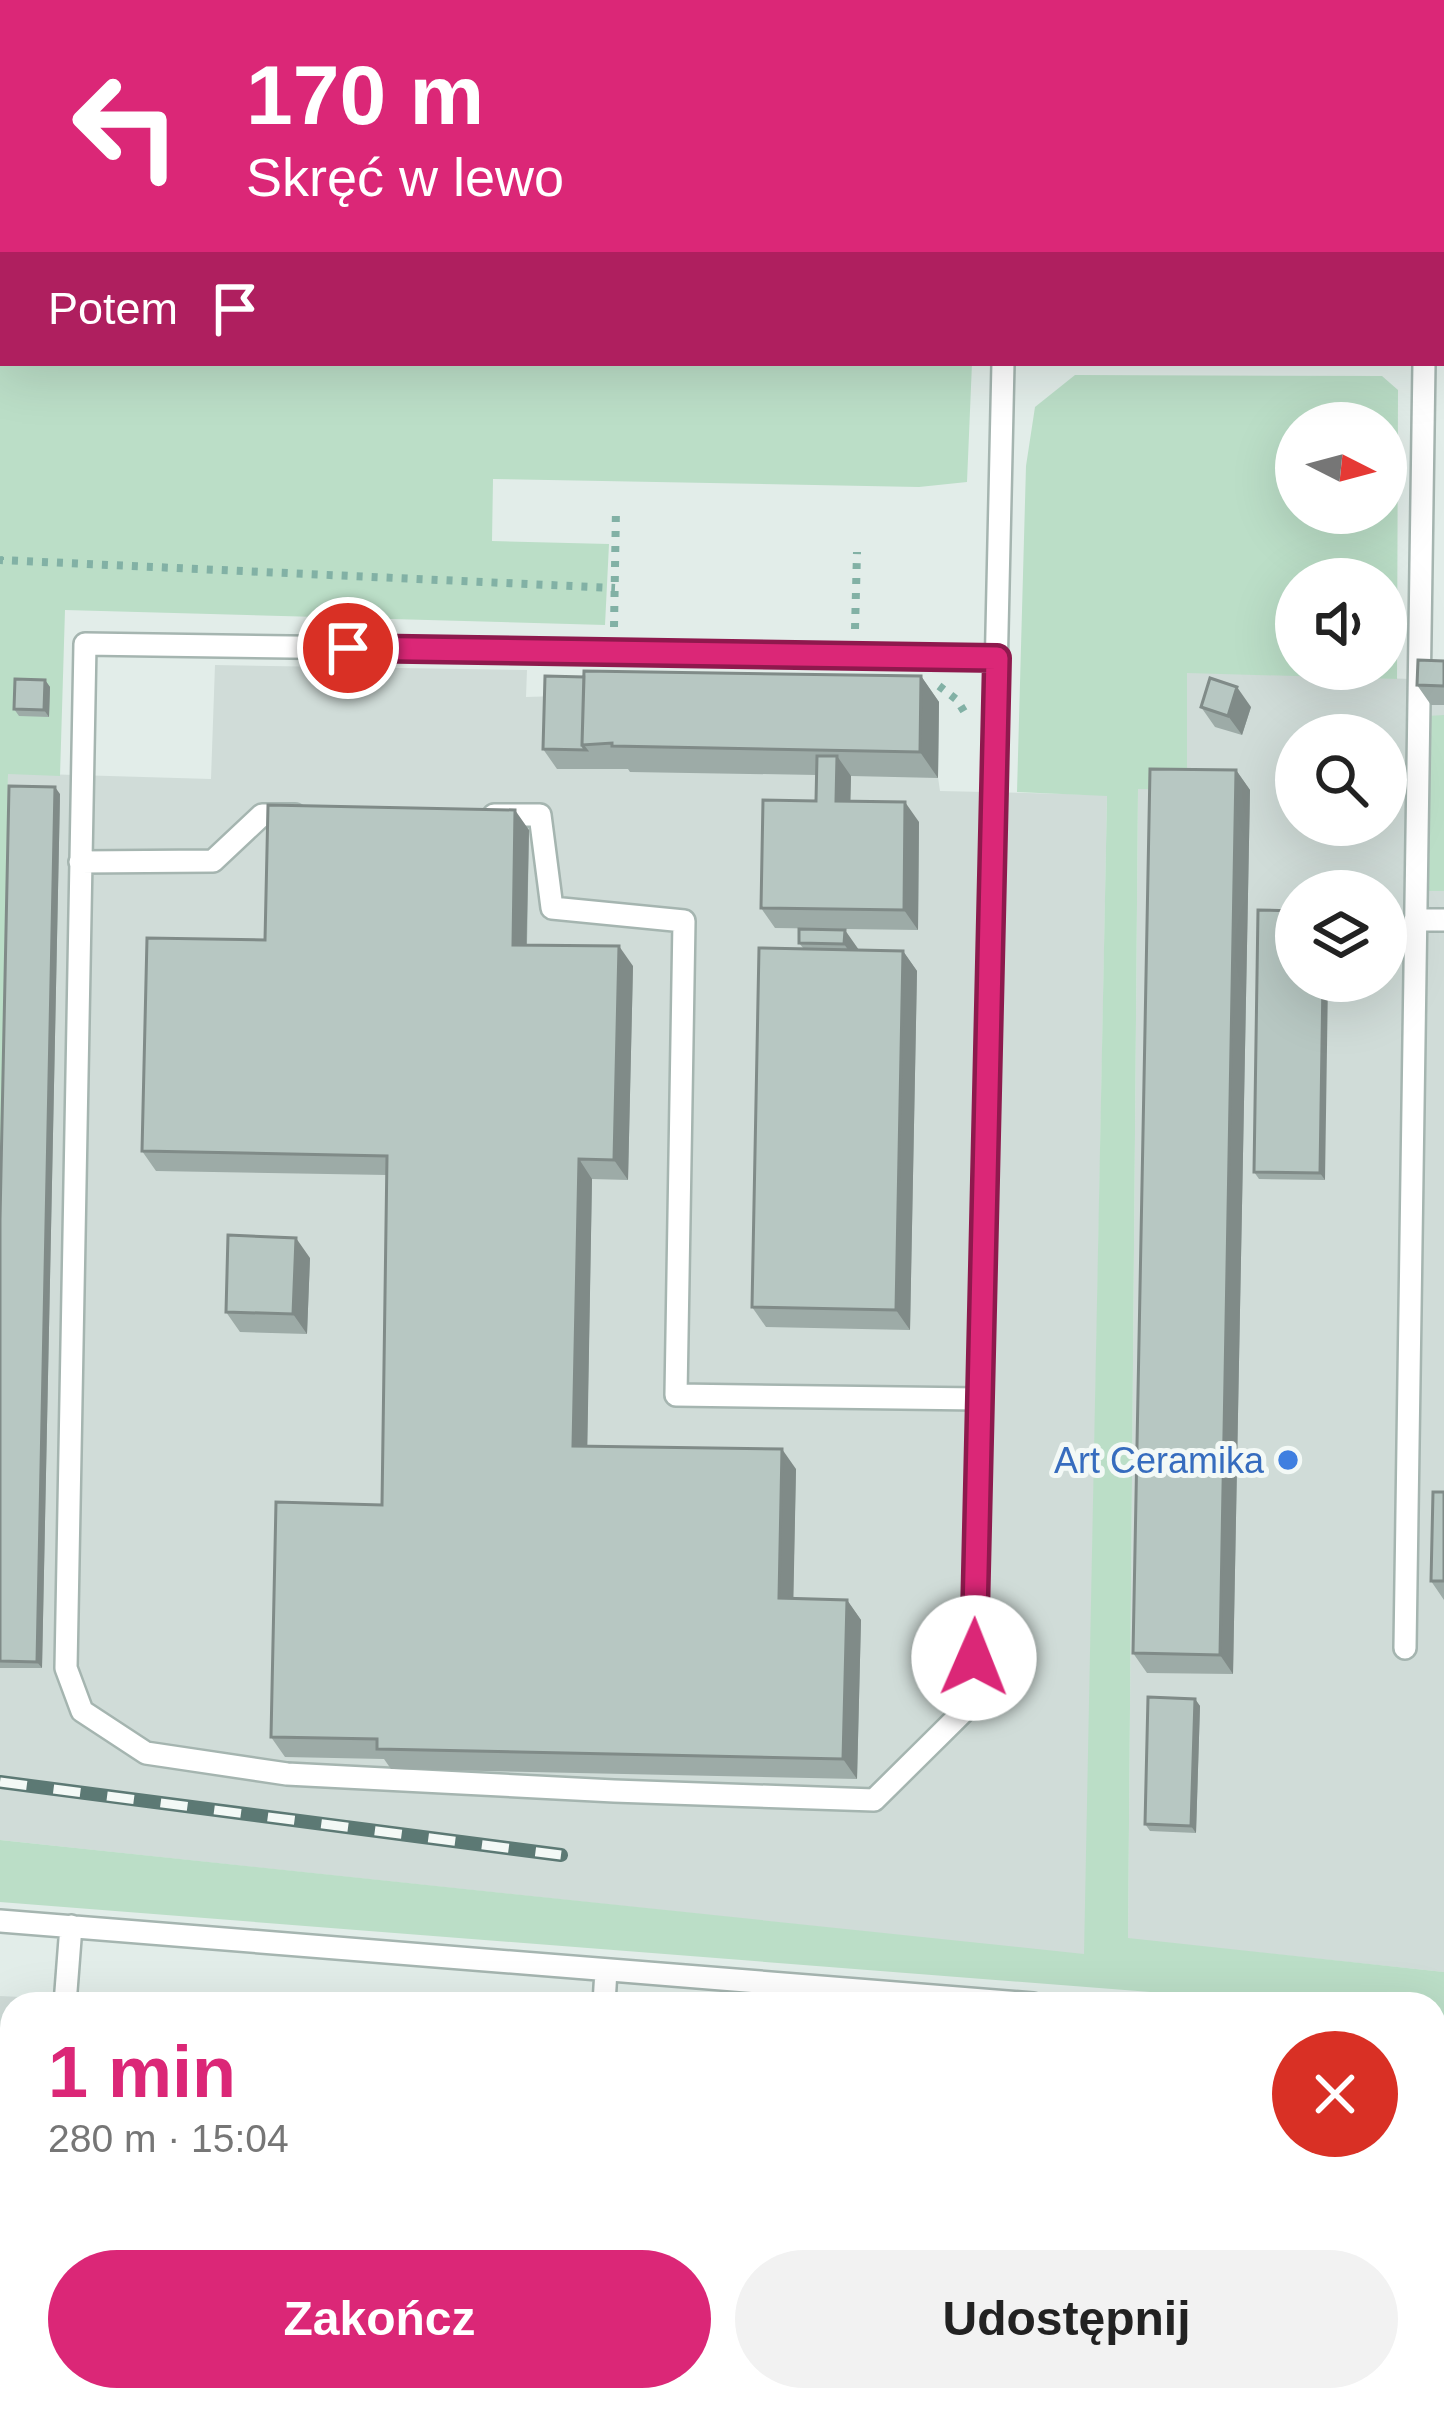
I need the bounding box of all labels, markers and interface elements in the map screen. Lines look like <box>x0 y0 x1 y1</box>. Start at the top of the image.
icon: left <box>48 48 204 204</box>
text: 170 m <box>246 48 484 142</box>
text: Skręć w lewo <box>246 147 564 207</box>
icon: arrive <box>202 276 268 342</box>
text: Potem <box>48 283 178 334</box>
north arrow <box>1275 402 1407 534</box>
map controls <box>1275 402 1407 1002</box>
button: sound <box>1275 558 1407 690</box>
pin <box>297 597 399 699</box>
icon: arrive <box>315 615 381 681</box>
button: search <box>1275 714 1407 846</box>
button: layers <box>1275 870 1407 1002</box>
place label: Art Ceramika <box>1054 1440 1265 1481</box>
marker: Art Ceramika <box>1275 1447 1301 1473</box>
position arrow <box>911 1595 1037 1721</box>
button: close <box>1272 2031 1398 2157</box>
text: 1 min <box>48 2032 236 2112</box>
text: 280 m · 15:04 <box>48 2117 289 2160</box>
button: Zakończ <box>48 2250 711 2388</box>
button: Udostępnij <box>735 2250 1398 2388</box>

